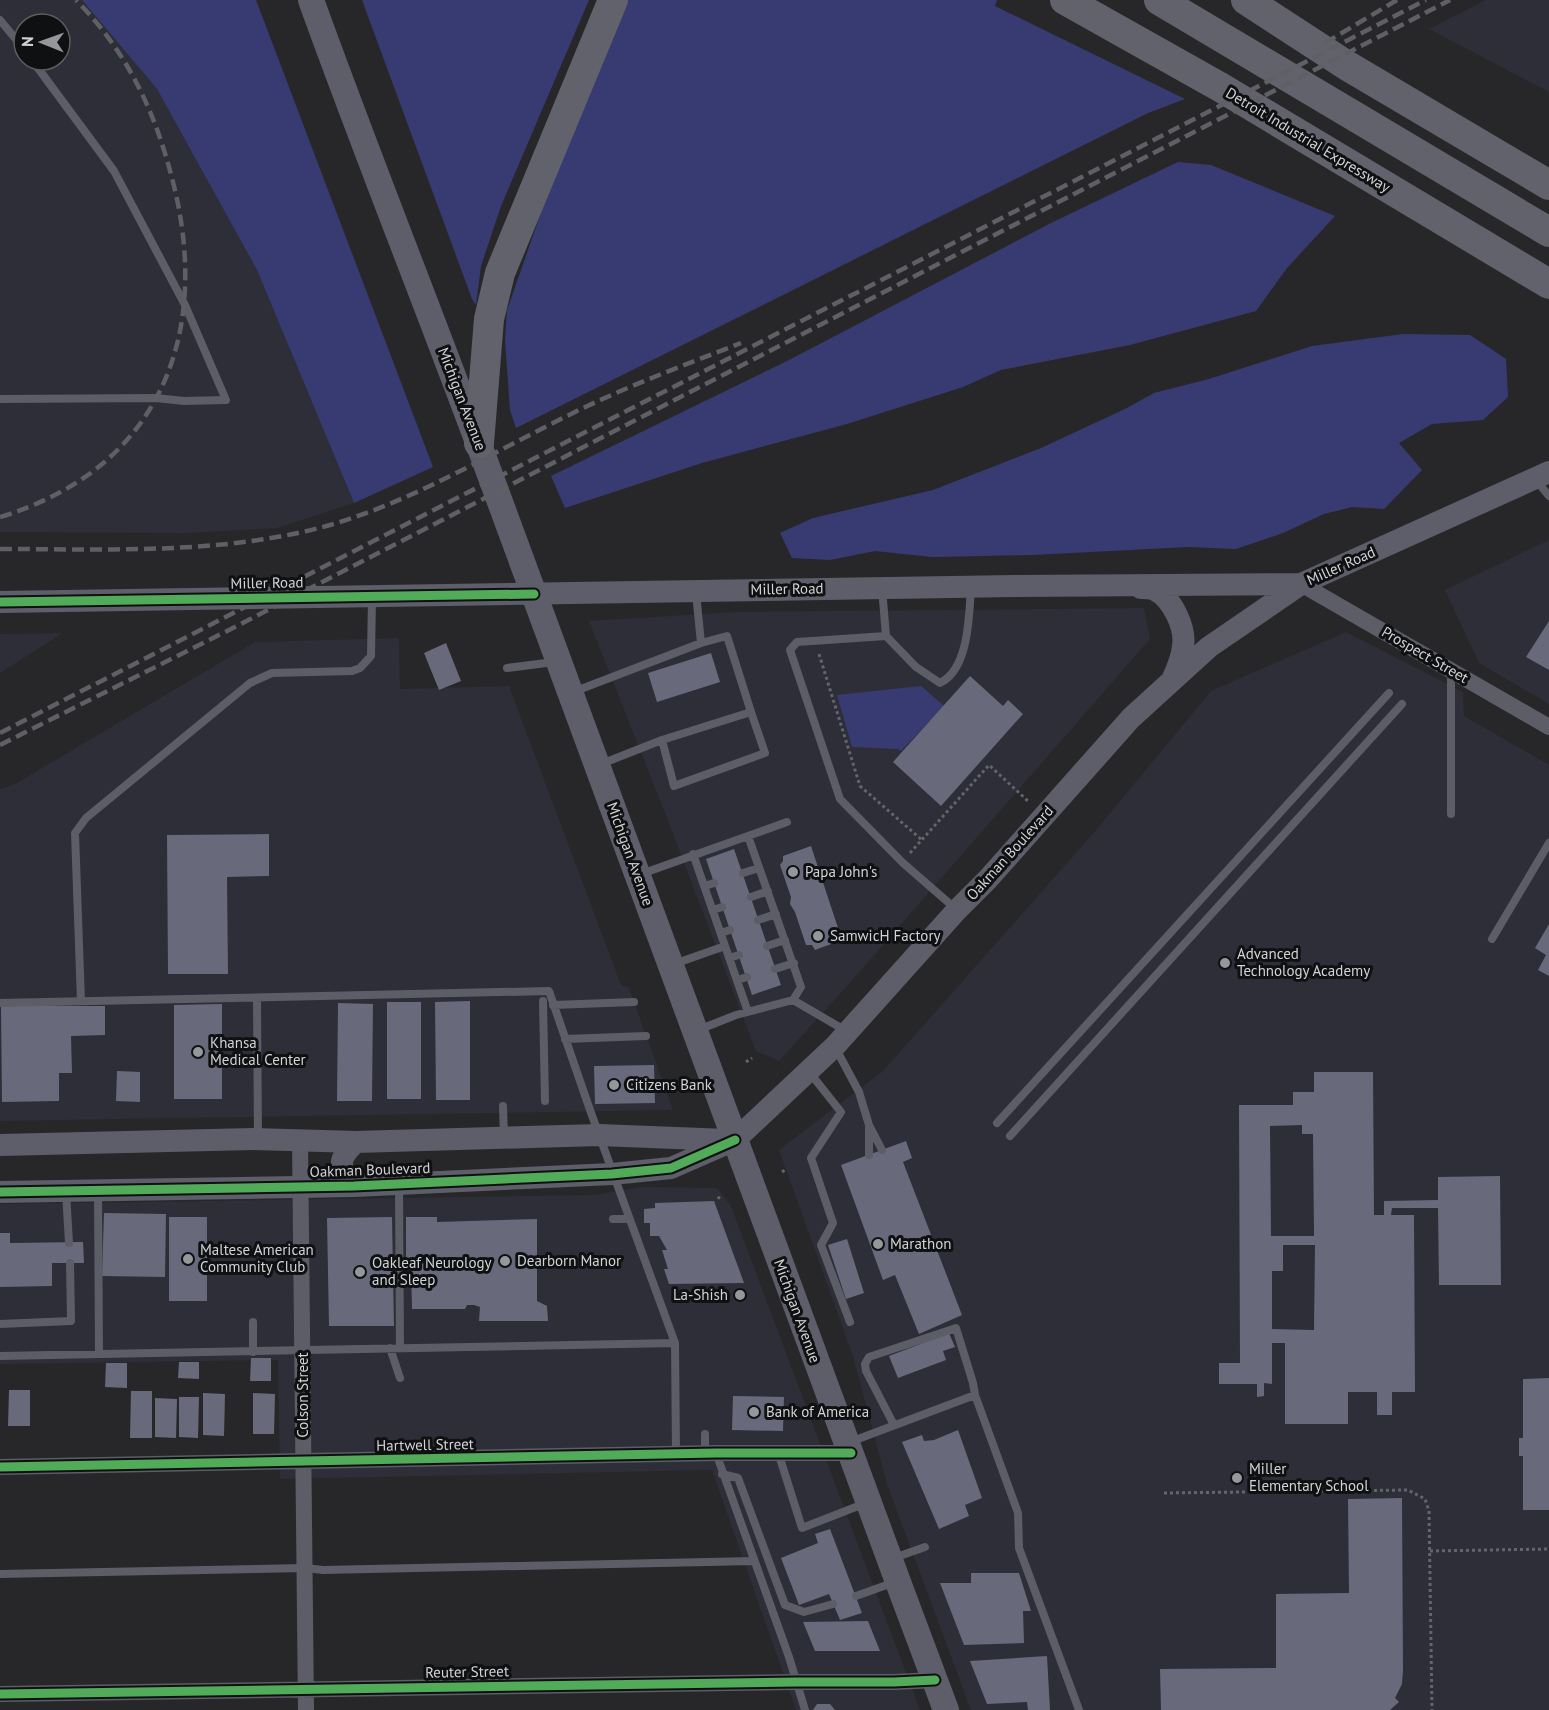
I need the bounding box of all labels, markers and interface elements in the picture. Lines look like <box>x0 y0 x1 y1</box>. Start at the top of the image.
north arrow <box>12 12 72 72</box>
text: N <box>17 36 37 47</box>
street label: Detroit Industrial Expressway <box>1223 83 1394 196</box>
street label: Michigan Avenue <box>434 345 491 453</box>
street label: Miller Road <box>1304 542 1378 589</box>
street label: Miller Road <box>230 572 304 593</box>
street label: Miller Road <box>750 578 824 599</box>
street label: Prospect Street <box>1378 622 1472 687</box>
street label: Michigan Avenue <box>603 799 658 908</box>
street label: Oakman Boulevard <box>962 801 1057 904</box>
place label: Papa John's <box>805 862 877 881</box>
marker: Papa John's <box>786 865 800 879</box>
place label: SamwicH Factory <box>830 926 941 945</box>
marker: SamwicH Factory <box>811 929 825 943</box>
place label: Advanced Technology Academy <box>1237 944 1370 980</box>
marker: Advanced Technology Academy <box>1218 956 1232 970</box>
place label: Khansa Medical Center <box>210 1033 306 1069</box>
marker: Khansa Medical Center <box>191 1045 205 1059</box>
place label: Citizens Bank <box>626 1075 713 1094</box>
marker: Citizens Bank <box>607 1078 621 1092</box>
street label: Oakman Boulevard <box>309 1158 431 1181</box>
place label: Marathon <box>890 1234 951 1253</box>
marker: Marathon <box>871 1237 885 1251</box>
place label: Maltese American Community Club <box>200 1240 314 1276</box>
place label: Dearborn Manor <box>517 1251 621 1270</box>
marker: Maltese American Community Club <box>181 1252 195 1266</box>
place label: Oakleaf Neurology and Sleep <box>372 1253 492 1289</box>
marker: Dearborn Manor <box>498 1254 512 1268</box>
street label: Michigan Avenue <box>770 1256 825 1365</box>
marker: Oakleaf Neurology and Sleep <box>353 1265 367 1279</box>
place label: La-Shish <box>673 1285 728 1304</box>
marker: La-Shish <box>733 1288 747 1302</box>
street label: Colson Street <box>293 1352 312 1438</box>
place label: Bank of America <box>766 1402 869 1421</box>
marker: Bank of America <box>747 1405 761 1419</box>
street label: Hartwell Street <box>376 1434 474 1455</box>
place label: Miller Elementary School <box>1249 1459 1369 1495</box>
marker: Miller Elementary School <box>1230 1471 1244 1485</box>
street label: Reuter Street <box>425 1661 509 1682</box>

